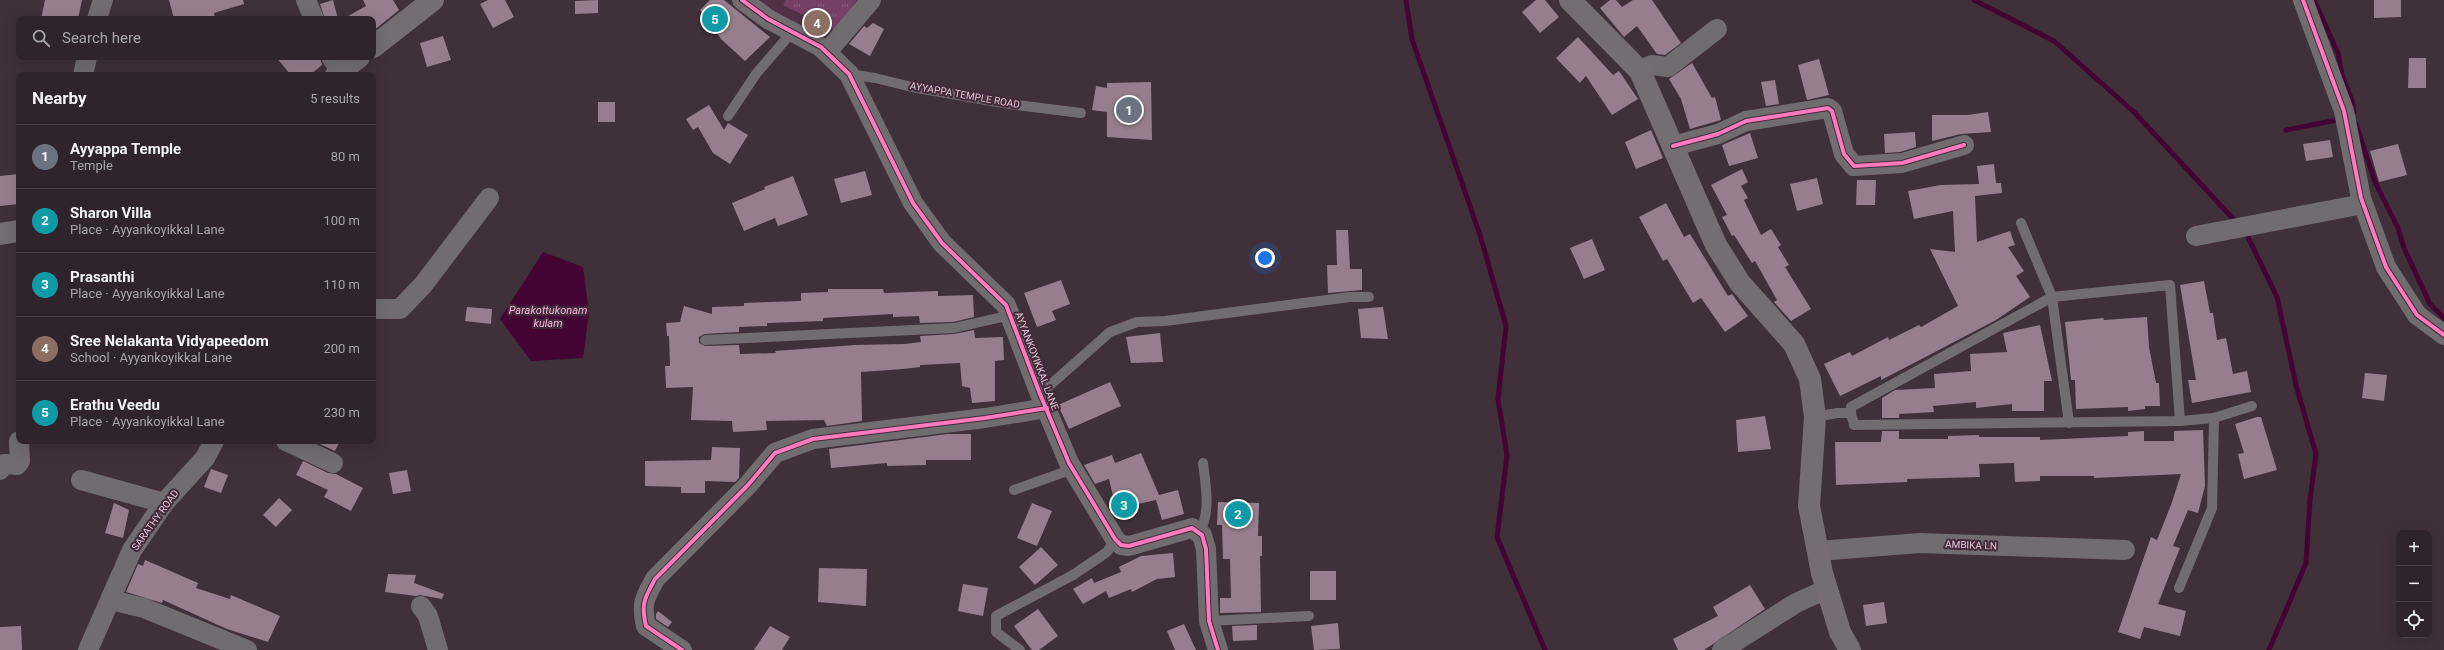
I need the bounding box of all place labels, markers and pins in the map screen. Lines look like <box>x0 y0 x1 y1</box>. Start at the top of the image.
pin: 5 <box>702 4 728 34</box>
pin: 4 <box>804 8 830 38</box>
pin: 1 <box>1116 95 1142 125</box>
pin: 3 <box>1111 490 1137 520</box>
pin: 2 <box>1225 499 1251 529</box>

